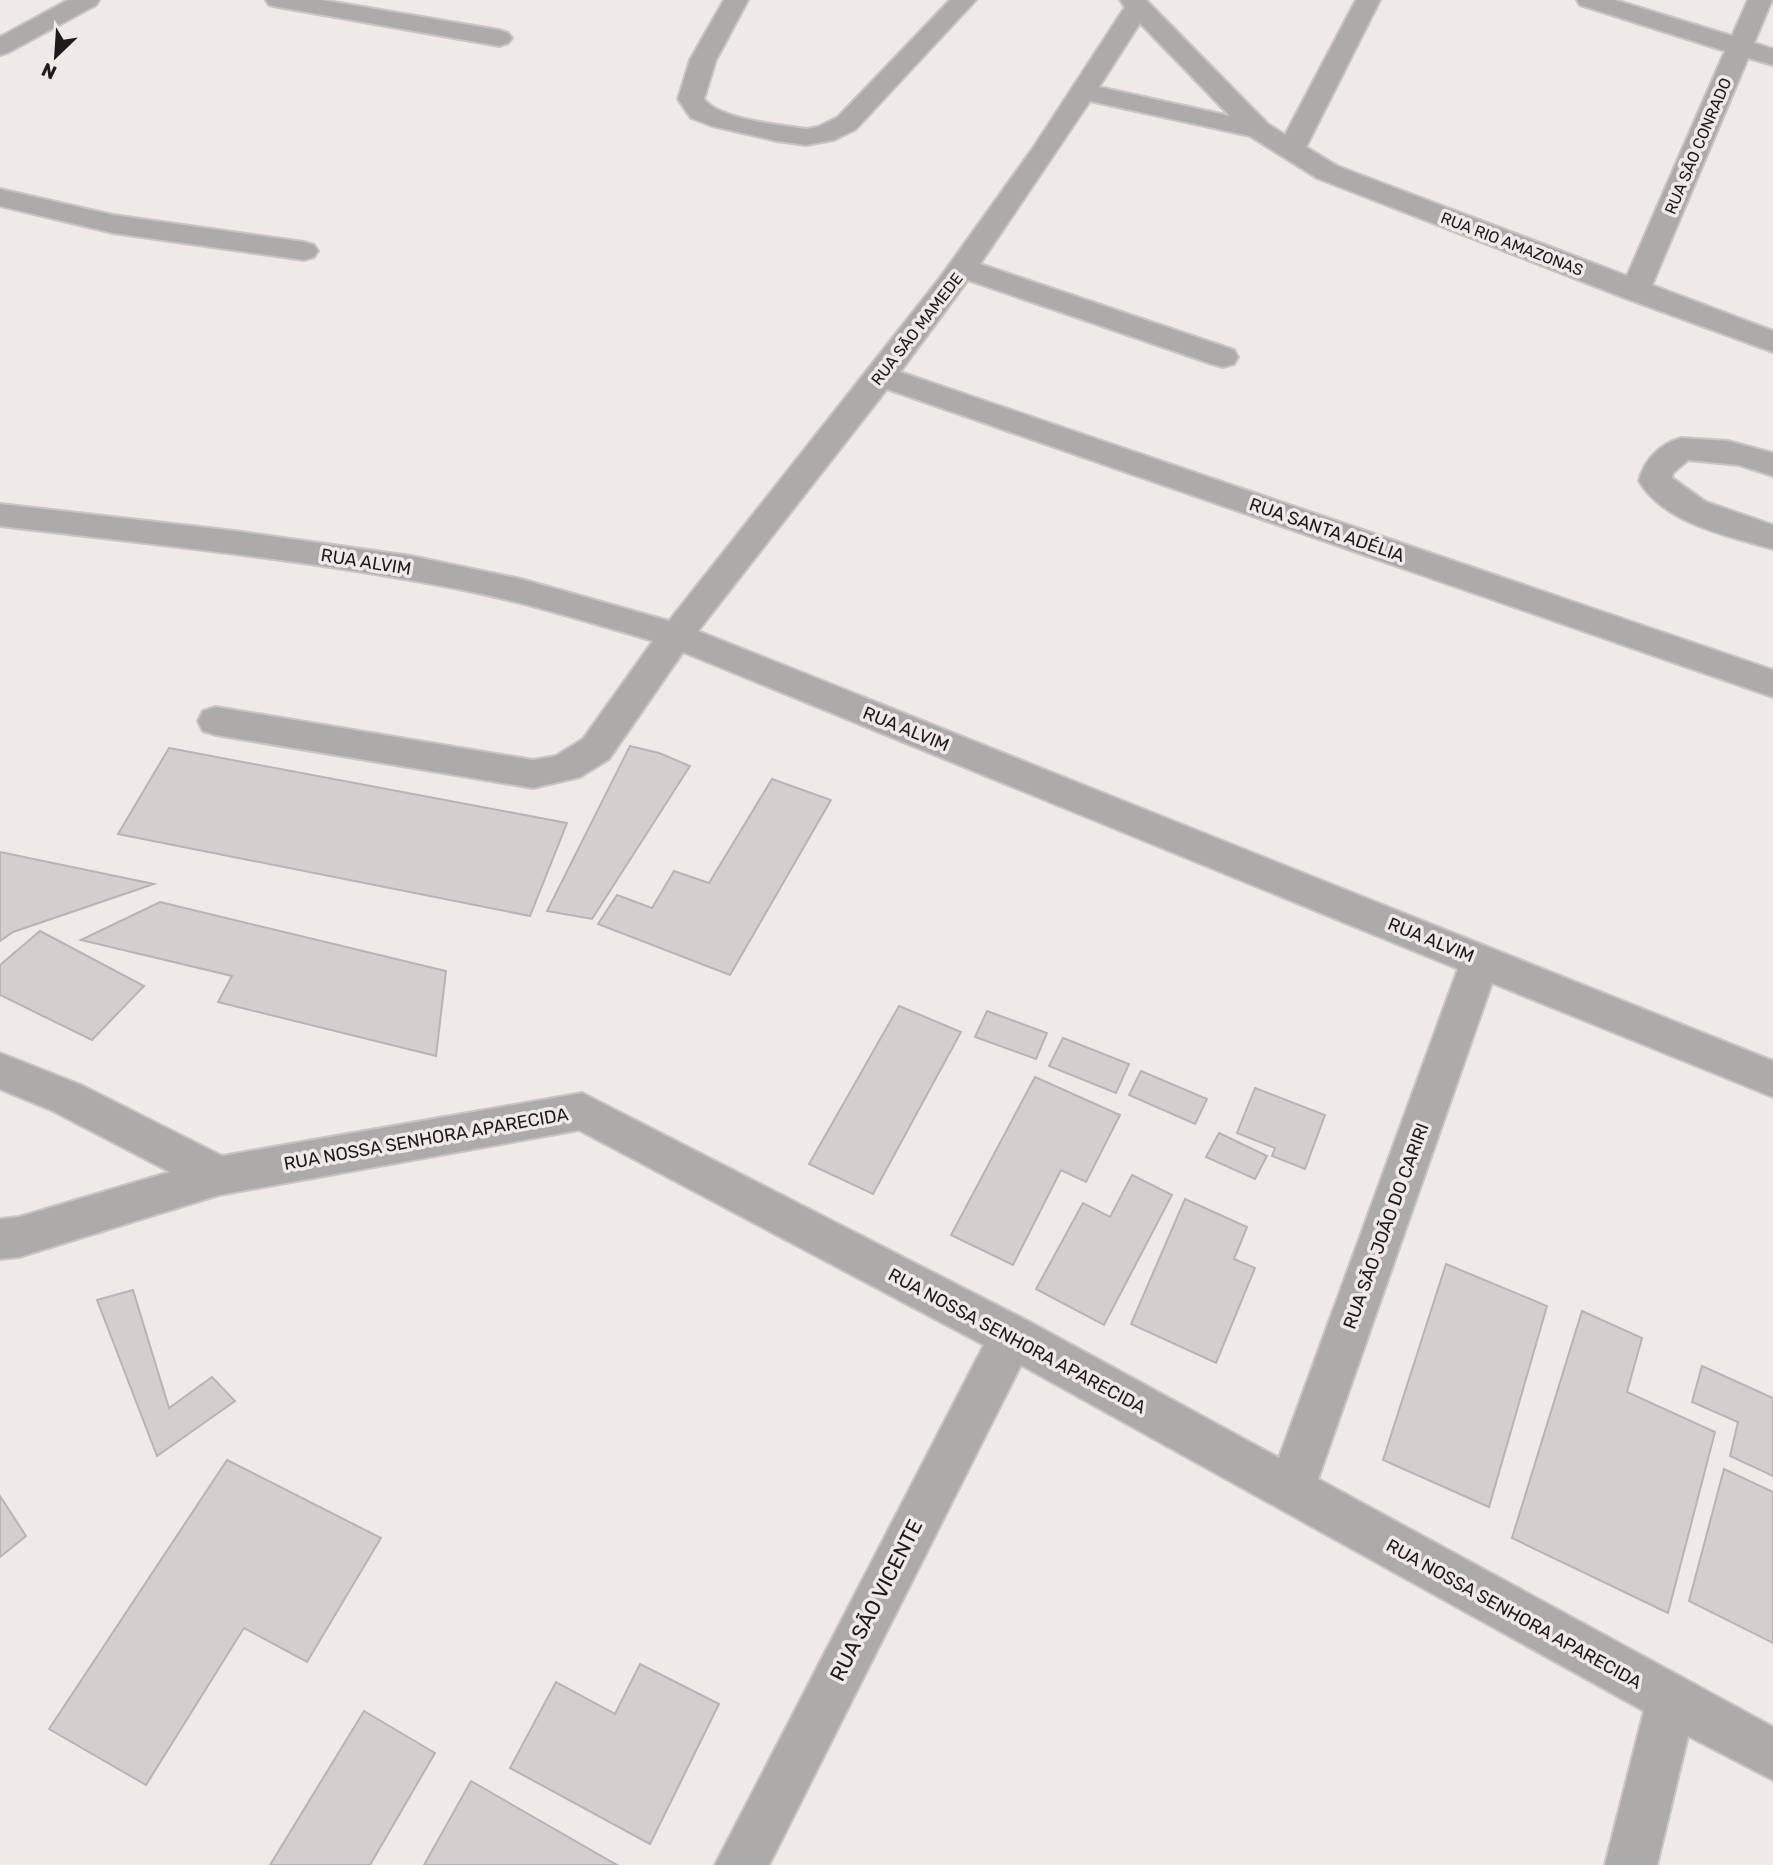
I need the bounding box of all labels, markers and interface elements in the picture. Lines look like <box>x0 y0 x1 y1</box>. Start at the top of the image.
north arrow <box>21 21 91 91</box>
text: N <box>38 58 60 84</box>
street label: RUA SÃO CONRADO <box>1661 75 1735 217</box>
street label: RUA RIO AMAZONAS <box>1438 208 1586 280</box>
street label: RUA SÃO MAMEDE <box>867 269 967 389</box>
street label: RUA SANTA ADÉLIA <box>1246 493 1408 567</box>
street label: RUA ALVIM <box>319 544 413 580</box>
street label: RUA ALVIM <box>860 702 952 756</box>
street label: RUA ALVIM <box>1385 913 1477 967</box>
street label: RUA NOSSA SENHORA APARECIDA <box>282 1103 570 1175</box>
street label: RUA SÃO JOÃO DO CARIRI <box>1338 1120 1434 1332</box>
street label: RUA NOSSA SENHORA APARECIDA <box>884 1264 1150 1418</box>
street label: RUA SÃO VICENTE <box>824 1515 928 1685</box>
street label: RUA NOSSA SENHORA APARECIDA <box>1382 1534 1646 1694</box>

